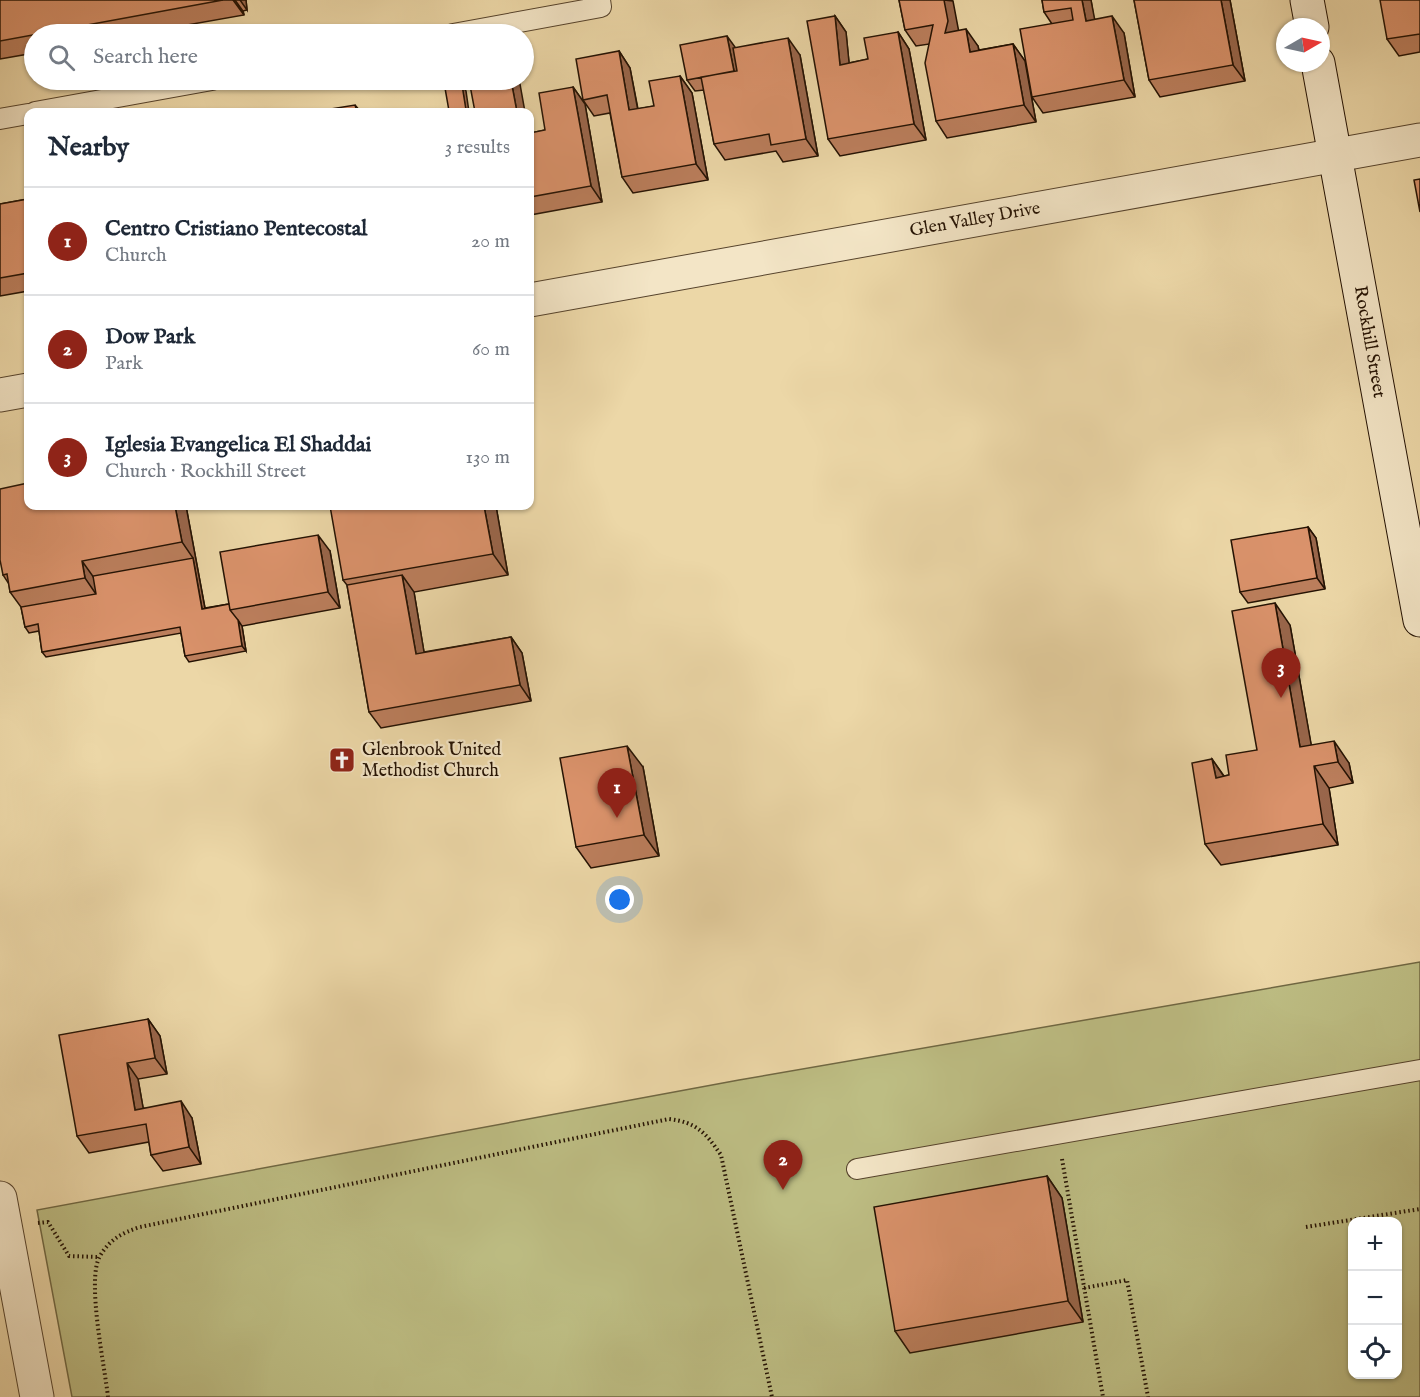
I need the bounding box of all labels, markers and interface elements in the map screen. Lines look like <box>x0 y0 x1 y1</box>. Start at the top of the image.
north arrow <box>1276 18 1330 72</box>
search box <box>24 24 534 90</box>
icon: search <box>45 41 78 74</box>
text: Search here <box>93 43 198 71</box>
text: Nearby <box>48 131 129 164</box>
text: 3 results <box>445 135 510 160</box>
street label: Glen Valley Drive <box>908 197 1042 243</box>
text: Centro Cristiano Pentecostal <box>105 215 367 243</box>
text: 1 <box>64 229 71 254</box>
text: 20 m <box>471 229 510 254</box>
text: Church <box>105 243 167 268</box>
street label: Rockhill Street <box>1348 284 1390 400</box>
text: Dow Park <box>105 323 195 351</box>
text: 2 <box>63 337 72 362</box>
text: 60 m <box>472 337 510 362</box>
text: Park <box>105 351 143 376</box>
text: Iglesia Evangelica El Shaddai <box>105 431 371 459</box>
text: 3 <box>64 445 71 470</box>
text: 130 m <box>465 445 510 470</box>
text: Church · Rockhill Street <box>105 459 306 484</box>
pin: 3 <box>1262 648 1300 698</box>
place label: Glenbrook United Methodist Church <box>362 739 502 783</box>
church icon: Glenbrook United Methodist Church <box>327 745 357 775</box>
pin: 1 <box>598 768 636 818</box>
your location <box>605 885 634 914</box>
pin: 2 <box>764 1140 802 1190</box>
map controls <box>1348 1217 1402 1379</box>
button: + <box>1348 1217 1402 1271</box>
button: − <box>1348 1271 1402 1325</box>
button: locate <box>1348 1325 1402 1379</box>

